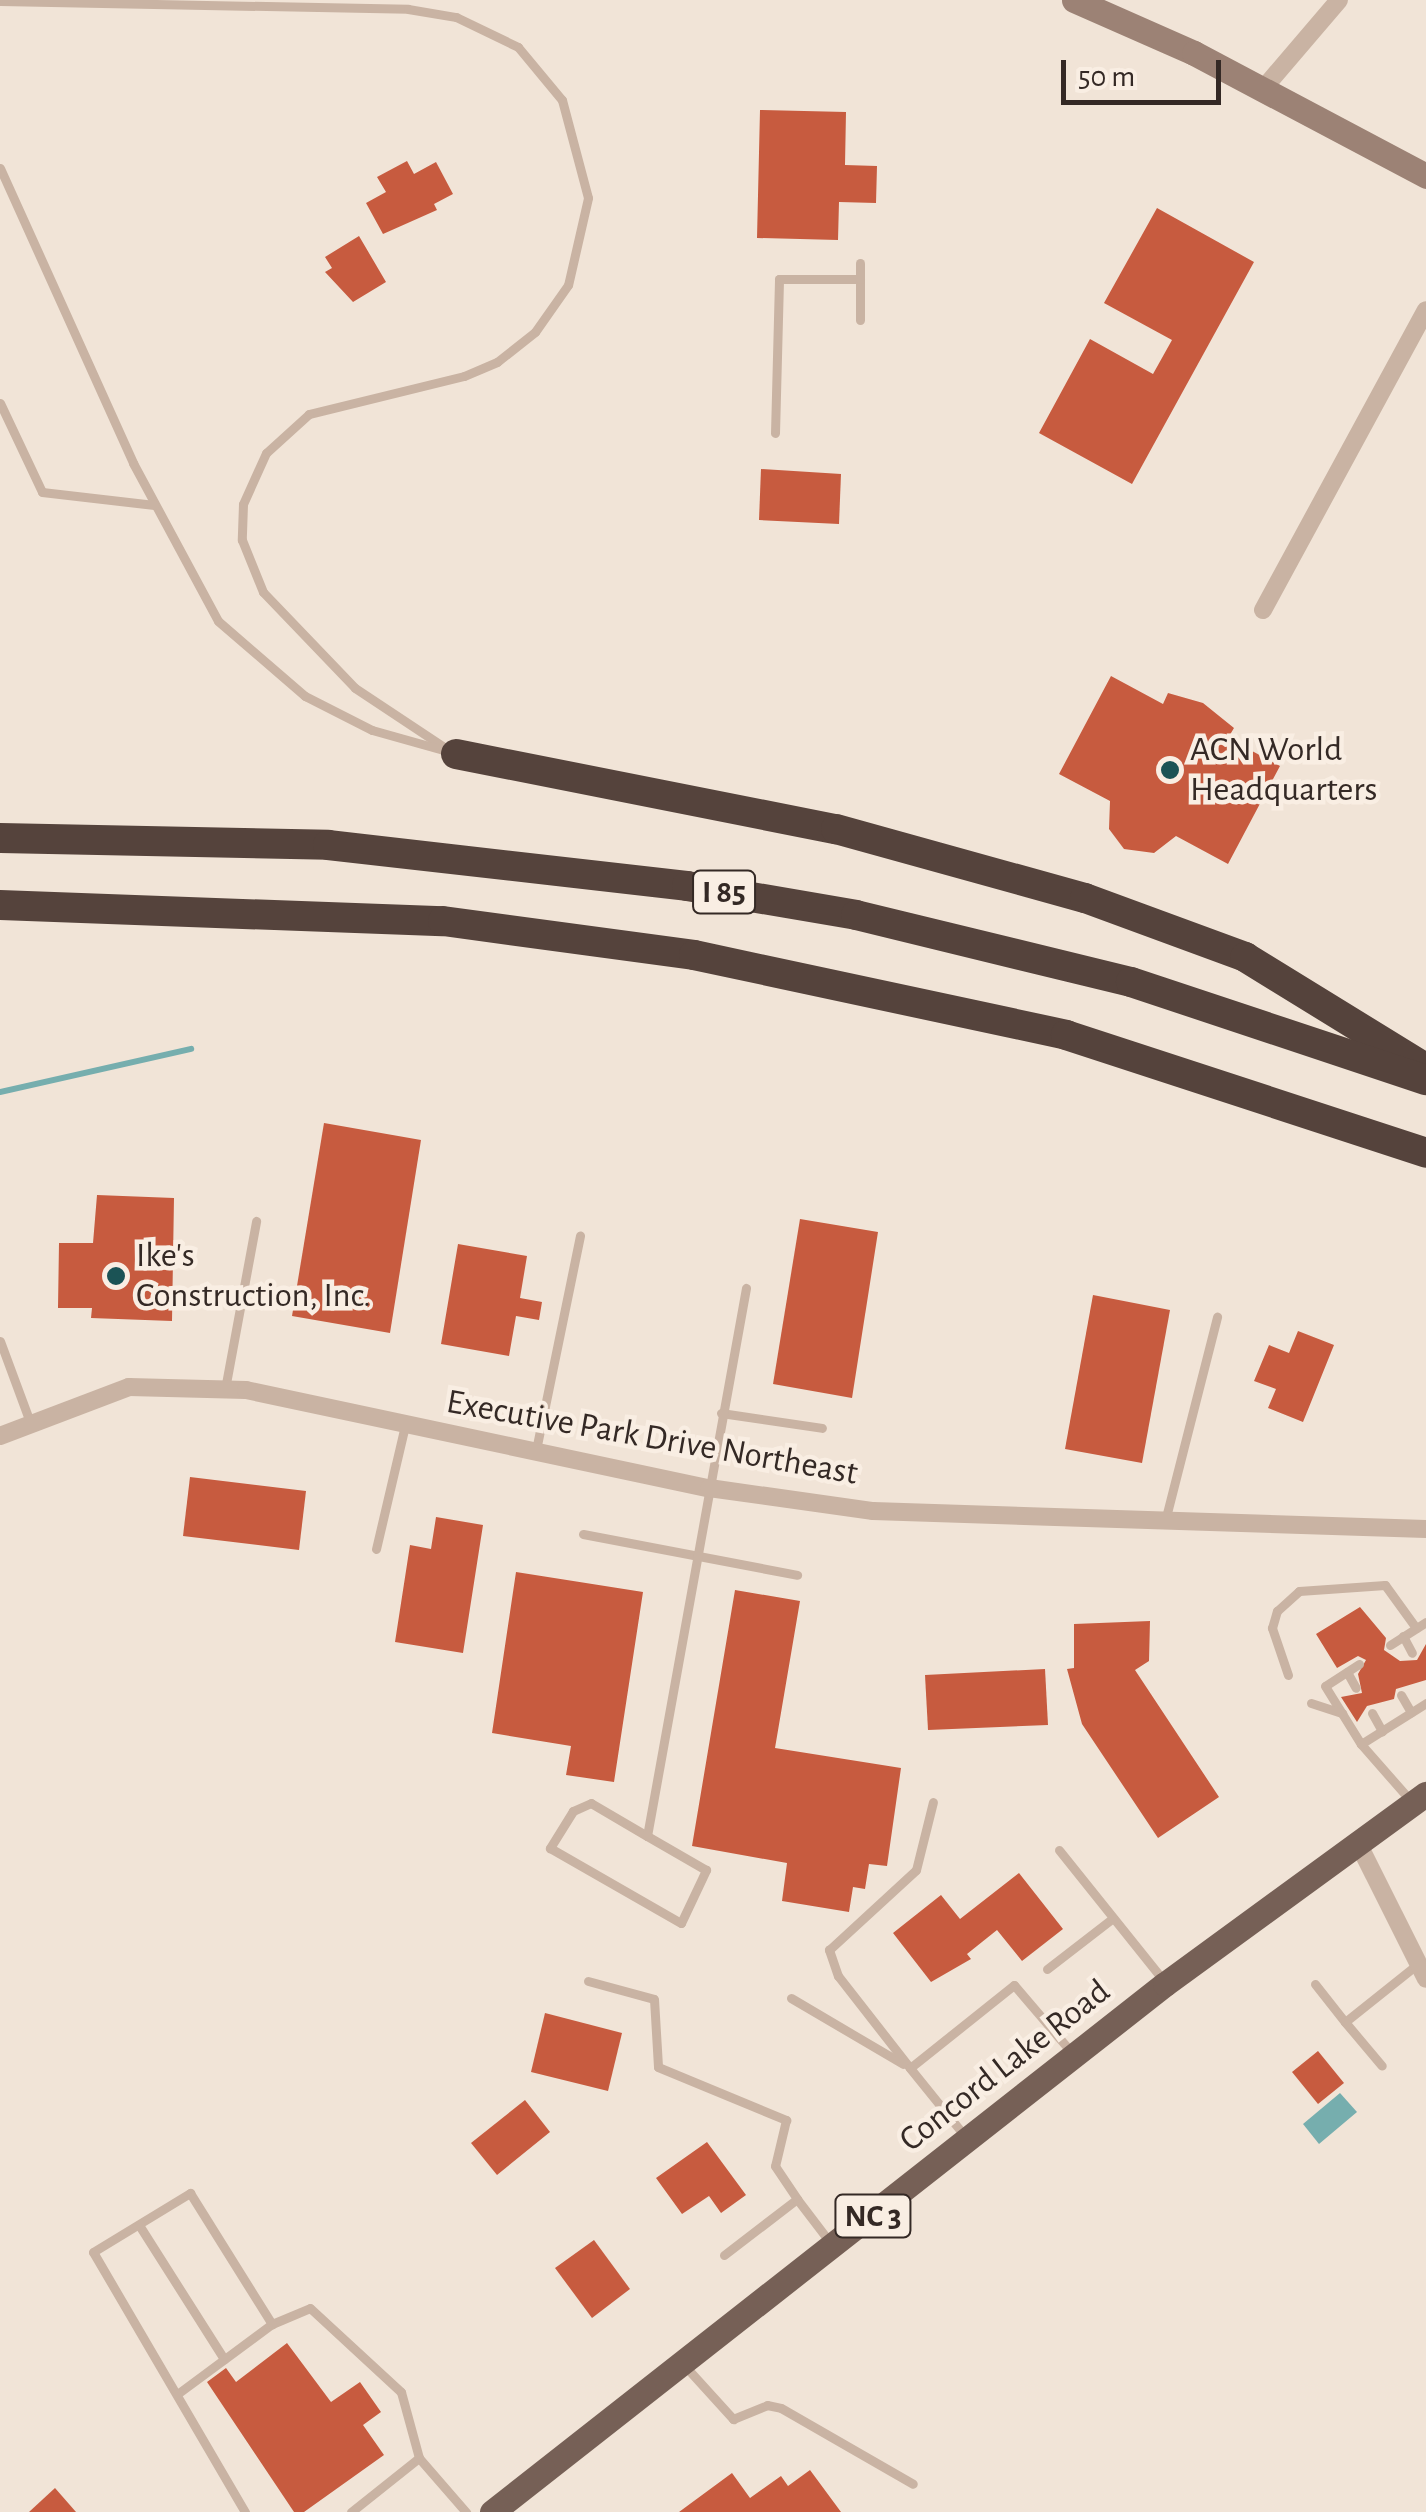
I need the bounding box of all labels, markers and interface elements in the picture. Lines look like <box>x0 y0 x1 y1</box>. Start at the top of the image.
scale bar <box>1066 40 1226 102</box>
text: 50 m <box>1078 62 1135 92</box>
place label: ACN World Headquarters <box>1190 729 1378 811</box>
marker: ACN World Headquarters <box>1159 759 1181 781</box>
road number: I 85 <box>692 865 756 919</box>
place label: Ike's Construction, Inc. <box>136 1235 371 1317</box>
marker: Ike's Construction, Inc. <box>105 1265 127 1287</box>
street label: Executive Park Drive Northeast <box>443 1381 861 1495</box>
street label: Concord Lake Road <box>891 1971 1119 2161</box>
road number: NC 3 <box>833 2189 913 2243</box>

